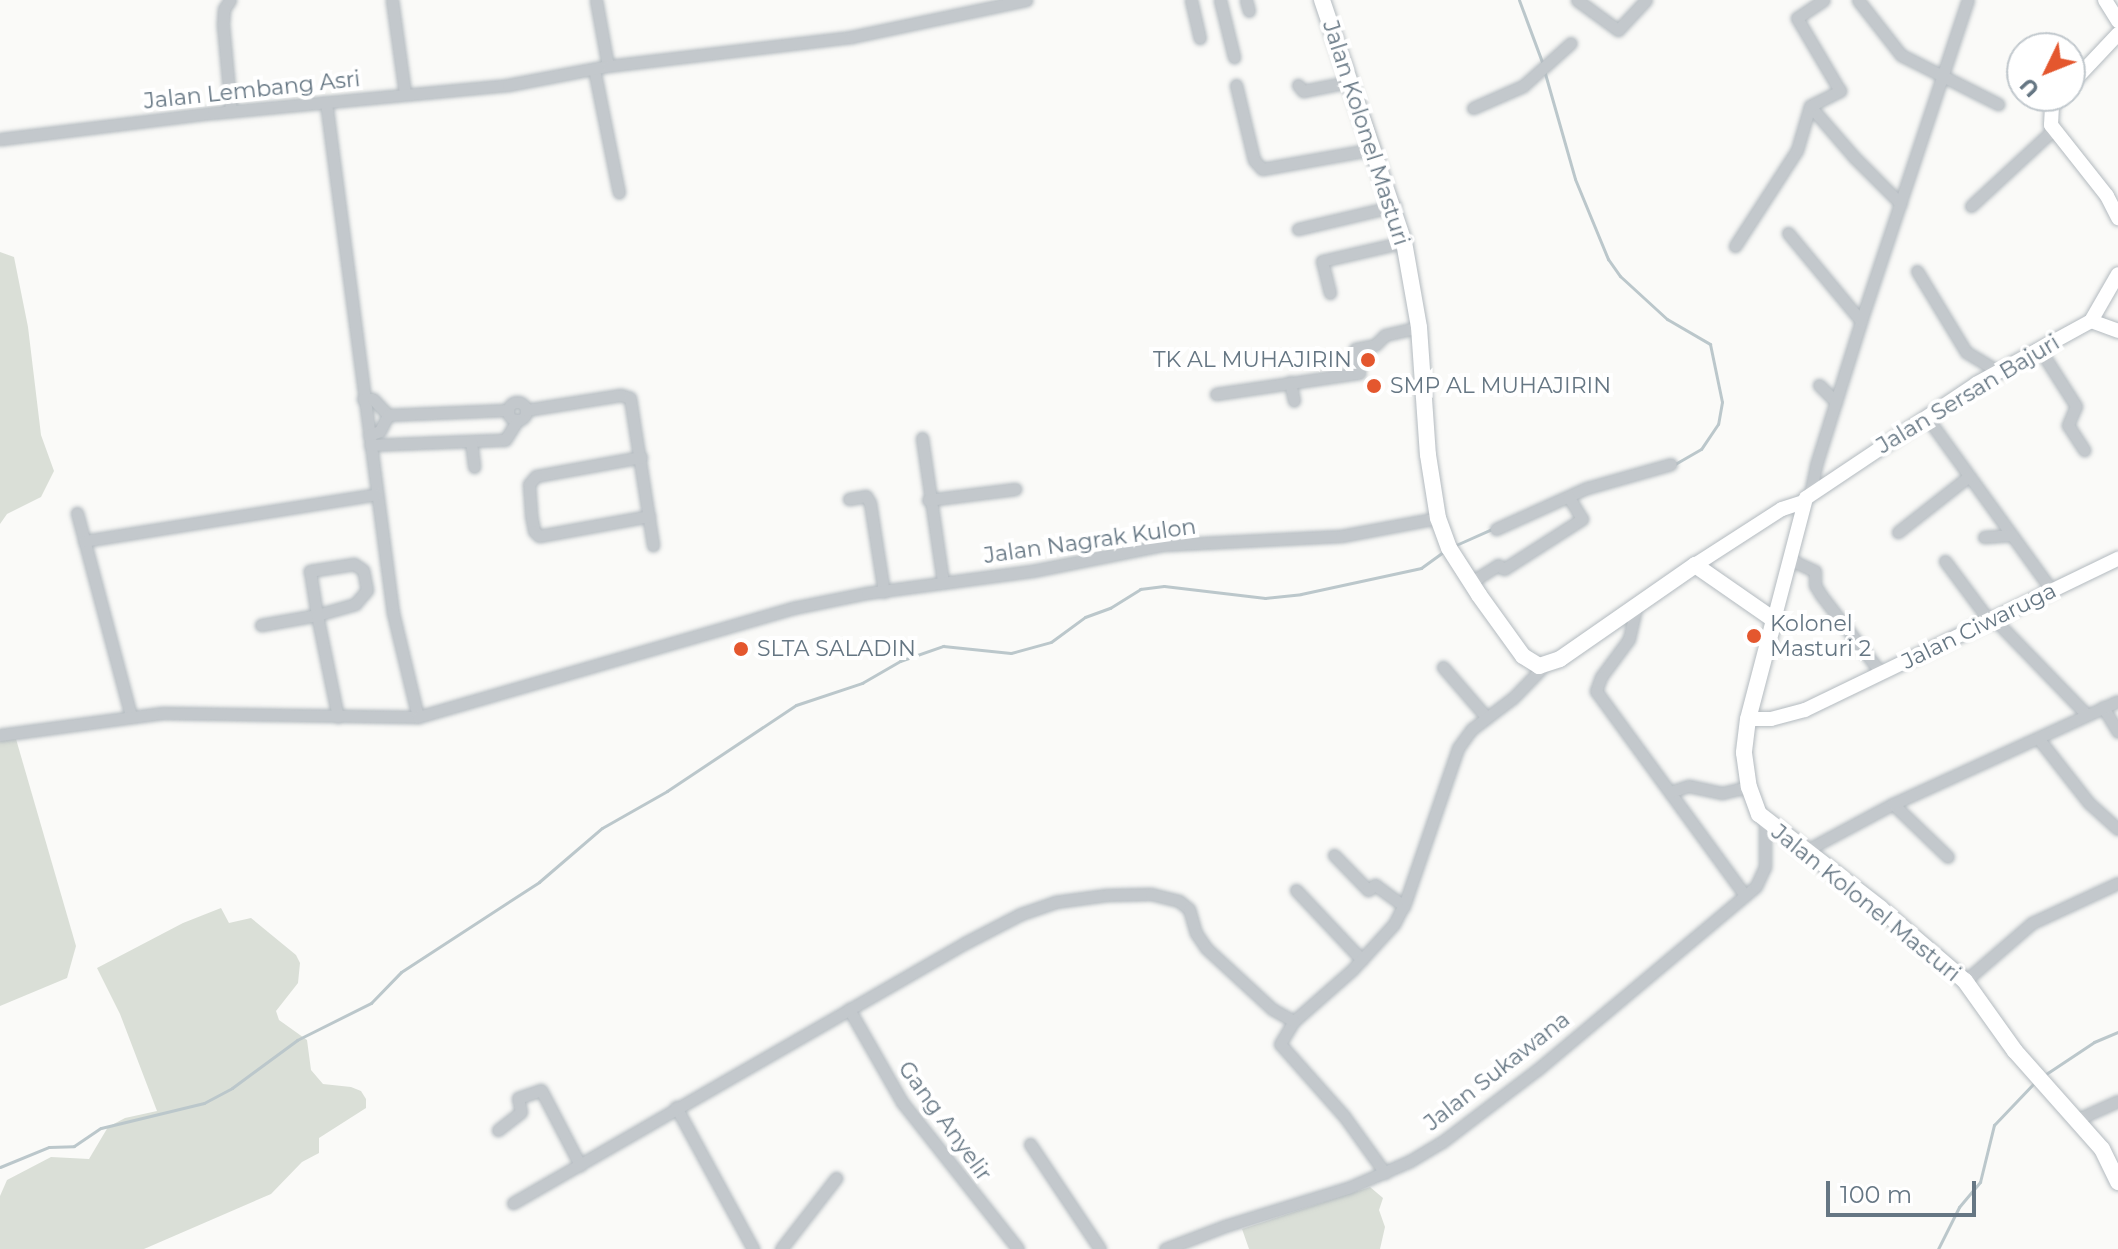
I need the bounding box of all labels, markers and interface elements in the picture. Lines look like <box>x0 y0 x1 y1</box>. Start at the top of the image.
street label: Jalan Kolonel Masturi <box>1317 17 1415 249</box>
north arrow <box>2006 32 2086 112</box>
street label: Jalan Lembang Asri <box>142 66 362 114</box>
text: U <box>2014 72 2045 103</box>
street label: Jalan Sersan Bajuri <box>1872 329 2064 459</box>
place label: TK AL MUHAJIRIN <box>1153 347 1352 373</box>
marker: TK AL MUHAJIRIN <box>1359 351 1377 369</box>
place label: SMP AL MUHAJIRIN <box>1390 373 1611 399</box>
marker: SMP AL MUHAJIRIN <box>1365 377 1383 395</box>
street label: Jalan Nagrak Kulon <box>982 513 1198 569</box>
street label: Jalan Ciwaruga <box>1897 577 2061 675</box>
place label: Kolonel Masturi 2 <box>1770 610 1871 662</box>
marker: Kolonel Masturi 2 <box>1745 627 1763 645</box>
place label: SLTA SALADIN <box>757 636 916 662</box>
marker: SLTA SALADIN <box>732 640 750 658</box>
street label: Jalan Kolonel Masturi <box>1766 819 1966 987</box>
street label: Jalan Sukawana <box>1419 1006 1575 1136</box>
street label: Gang Anyelir <box>893 1056 997 1186</box>
scale bar <box>1830 1165 1980 1215</box>
text: 100 m <box>1840 1180 1912 1209</box>

